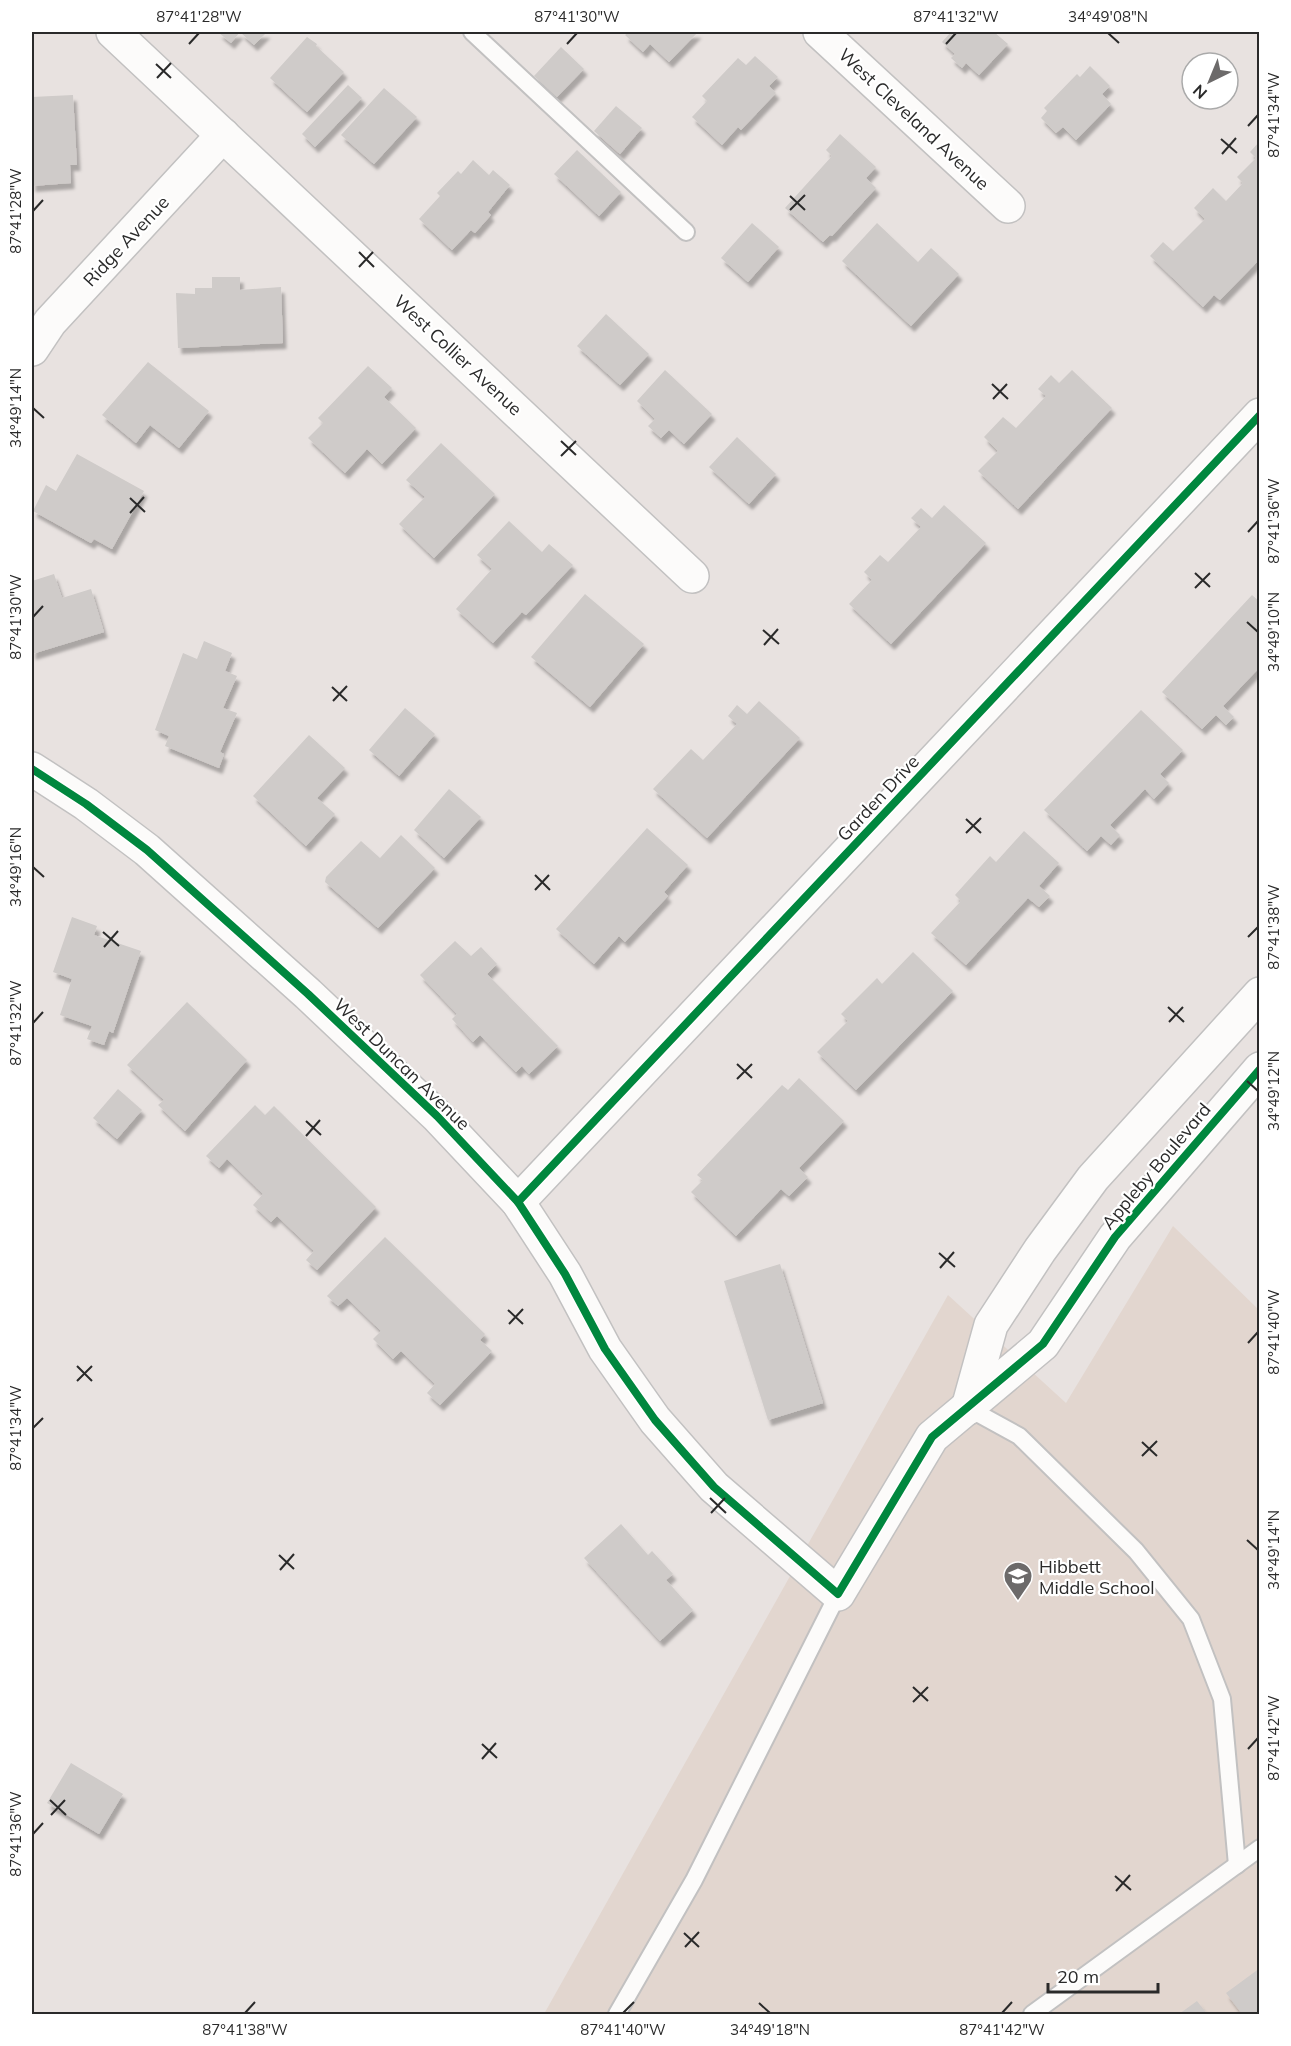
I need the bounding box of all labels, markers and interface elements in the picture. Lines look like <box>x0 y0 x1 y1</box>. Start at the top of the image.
text: 87°41'28"W <box>156 7 242 26</box>
text: 87°41'30"W <box>534 7 620 26</box>
text: 87°41'32"W <box>913 7 999 26</box>
text: 34°49'08"N <box>1068 7 1148 26</box>
street label: West Cleveland Avenue <box>834 43 994 195</box>
north arrow <box>1180 51 1240 111</box>
text: 87°41'34"W <box>1264 72 1283 158</box>
text: N <box>1189 81 1211 103</box>
text: 87°41'28"W <box>6 168 25 254</box>
street label: Ridge Avenue <box>78 191 174 291</box>
street label: West Collier Avenue <box>389 290 527 420</box>
text: 34°49'14"N <box>6 368 25 448</box>
text: 87°41'36"W <box>1264 478 1283 564</box>
text: 87°41'30"W <box>6 574 25 660</box>
text: 34°49'10"N <box>1264 592 1283 672</box>
street label: Garden Drive <box>832 750 924 846</box>
text: 34°49'16"N <box>6 827 25 907</box>
text: 87°41'38"W <box>1264 884 1283 970</box>
text: 87°41'32"W <box>6 980 25 1066</box>
street label: West Duncan Avenue <box>329 993 475 1135</box>
text: 34°49'12"N <box>1264 1051 1283 1131</box>
street label: Appleby Boulevard <box>1096 1098 1216 1234</box>
text: 87°41'40"W <box>1264 1289 1283 1375</box>
text: 87°41'34"W <box>6 1385 25 1471</box>
text: 34°49'14"N <box>1264 1510 1283 1590</box>
place label: Hibbett Middle School <box>1039 1555 1155 1599</box>
school or university icon: Hibbett Middle School <box>1002 1560 1034 1602</box>
text: 87°41'42"W <box>1264 1695 1283 1781</box>
text: 87°41'36"W <box>6 1791 25 1877</box>
scale bar <box>1048 1956 1158 1994</box>
text: 20 m <box>1057 1965 1099 1988</box>
text: 87°41'38"W <box>202 2020 288 2039</box>
text: 87°41'40"W <box>580 2020 666 2039</box>
text: 34°49'18"N <box>730 2020 810 2039</box>
text: 87°41'42"W <box>959 2020 1045 2039</box>

